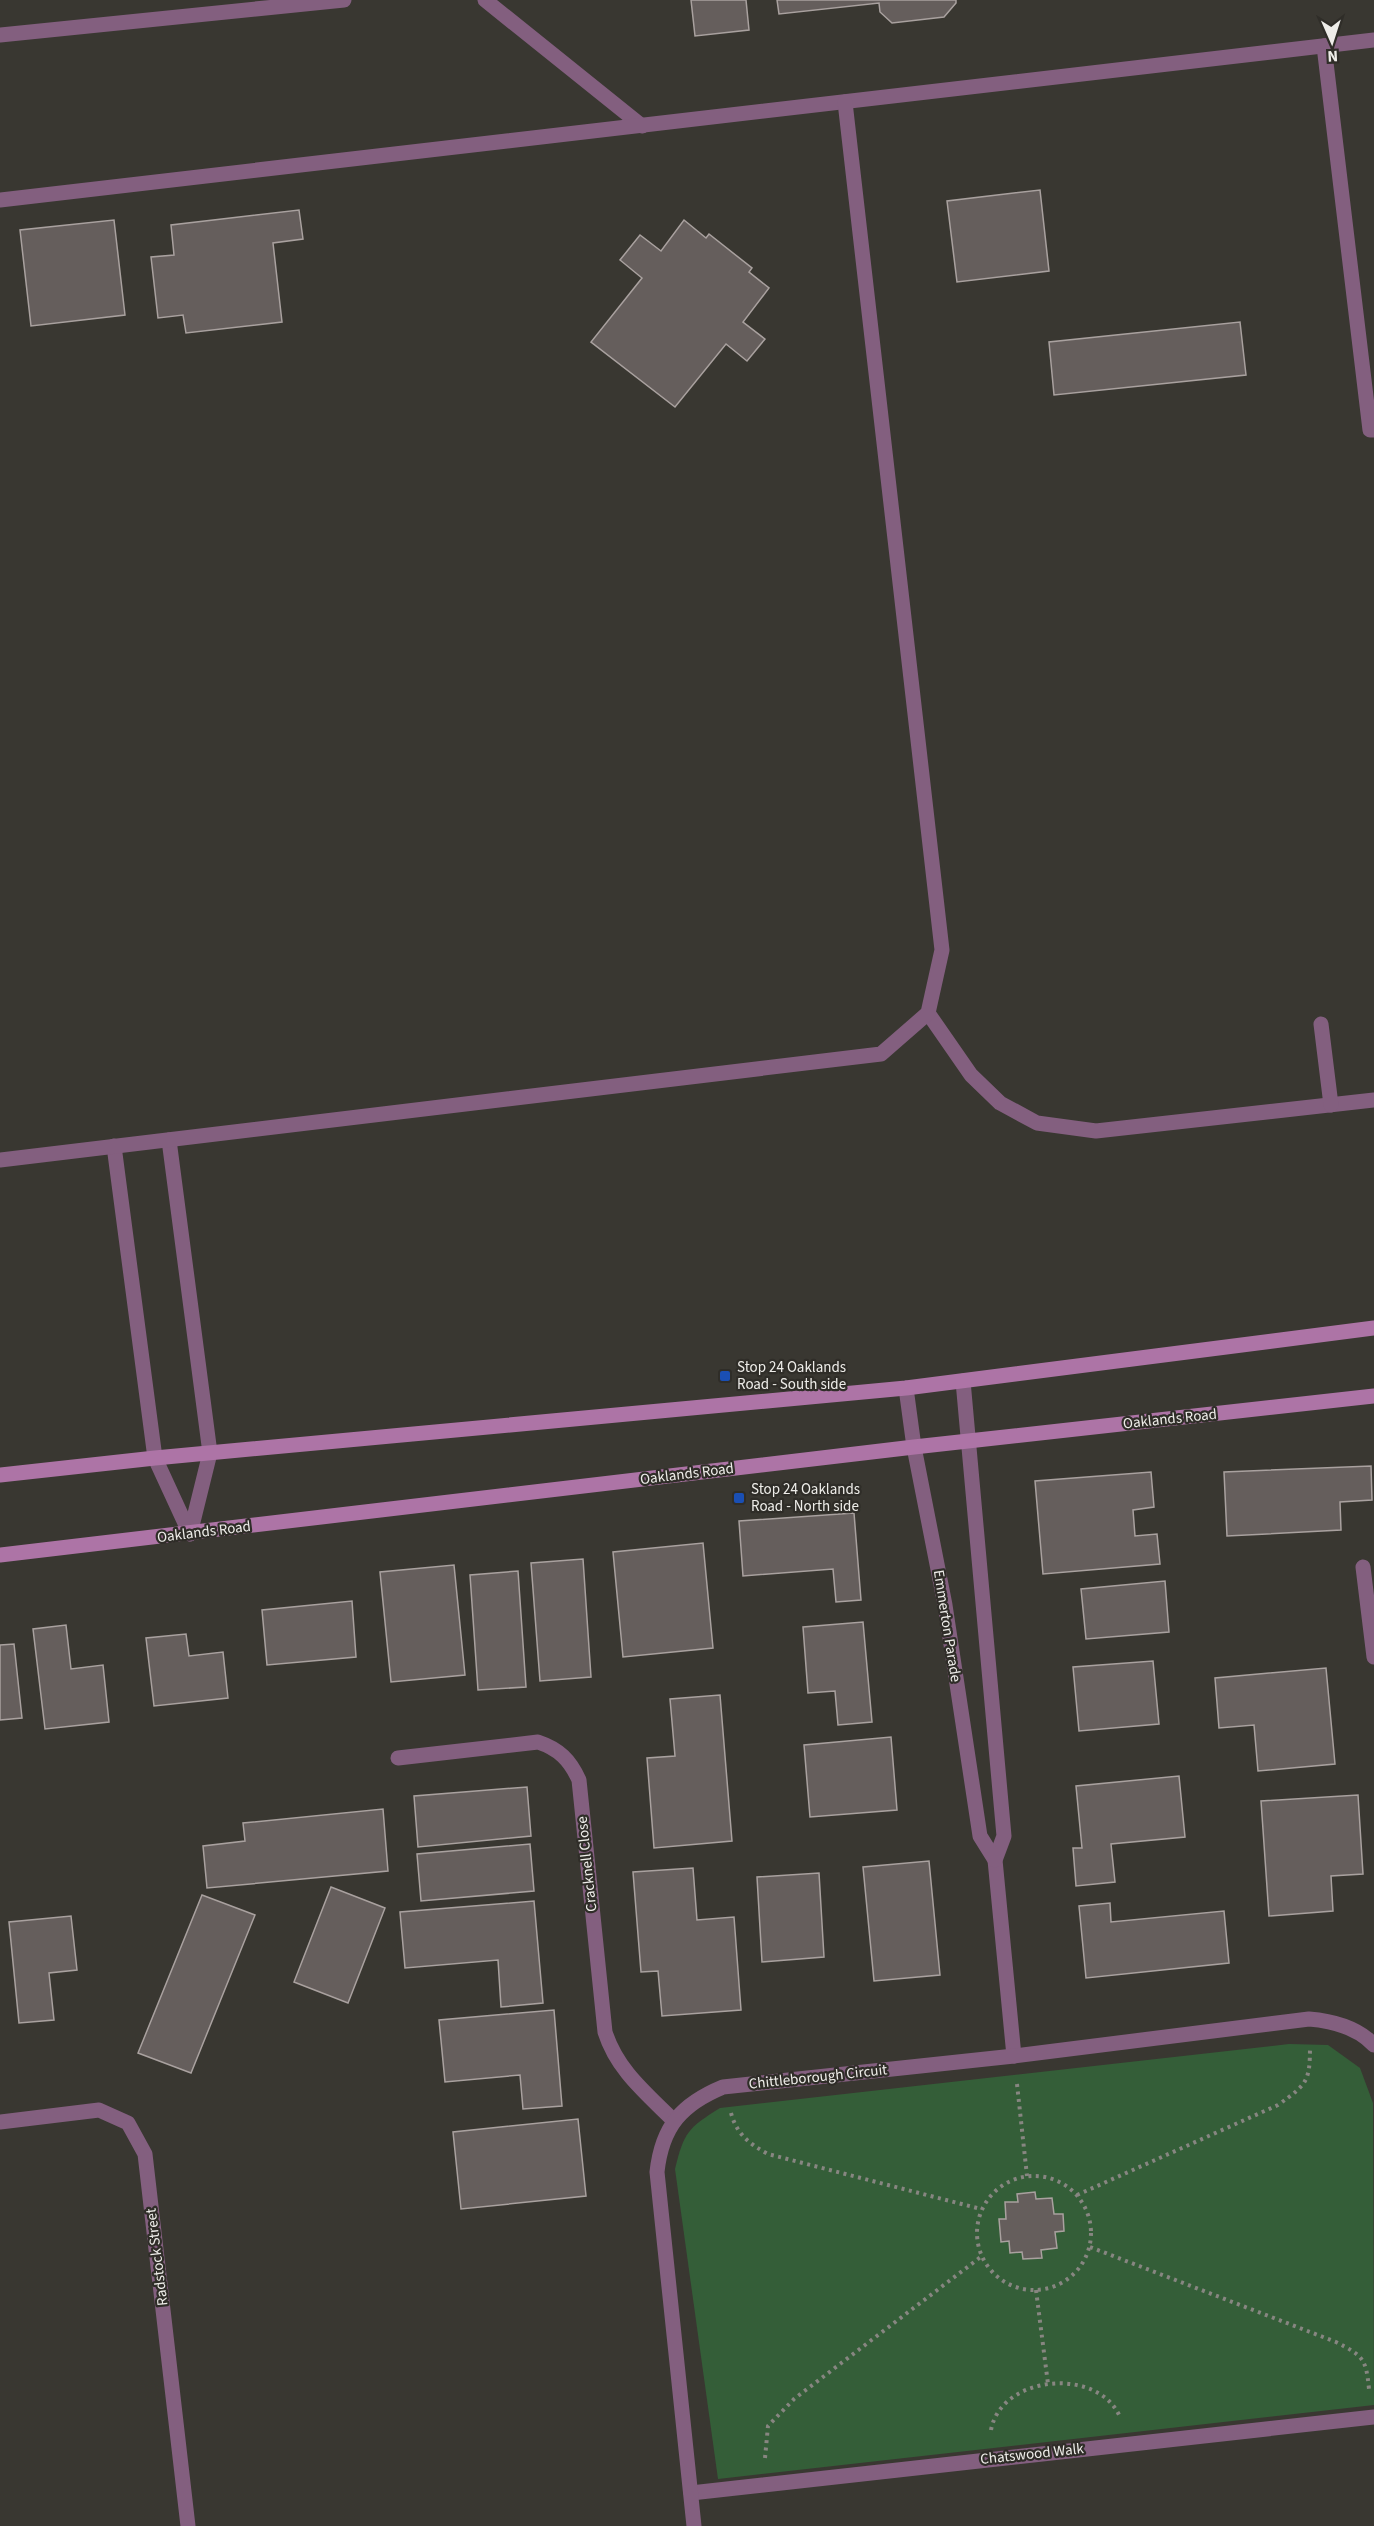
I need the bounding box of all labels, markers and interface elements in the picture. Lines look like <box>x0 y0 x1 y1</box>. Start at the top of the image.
north arrow <box>1302 12 1362 72</box>
text: N <box>1327 45 1339 67</box>
place label: Stop 24 Oaklands Road - South side <box>737 1357 846 1395</box>
marker: Stop 24 Oaklands Road - South side <box>718 1369 732 1383</box>
street label: Oaklands Road <box>1122 1404 1218 1434</box>
street label: Oaklands Road <box>639 1458 735 1490</box>
place label: Stop 24 Oaklands Road - North side <box>751 1479 860 1517</box>
marker: Stop 24 Oaklands Road - North side <box>732 1491 746 1505</box>
street label: Oaklands Road <box>156 1516 252 1548</box>
street label: Emmerton Parade <box>928 1568 966 1684</box>
street label: Cracknell Close <box>572 1815 602 1913</box>
street label: Chittleborough Circuit <box>748 2059 888 2095</box>
street label: Radstock Street <box>141 2207 173 2307</box>
street label: Chatswood Walk <box>979 2438 1085 2470</box>

